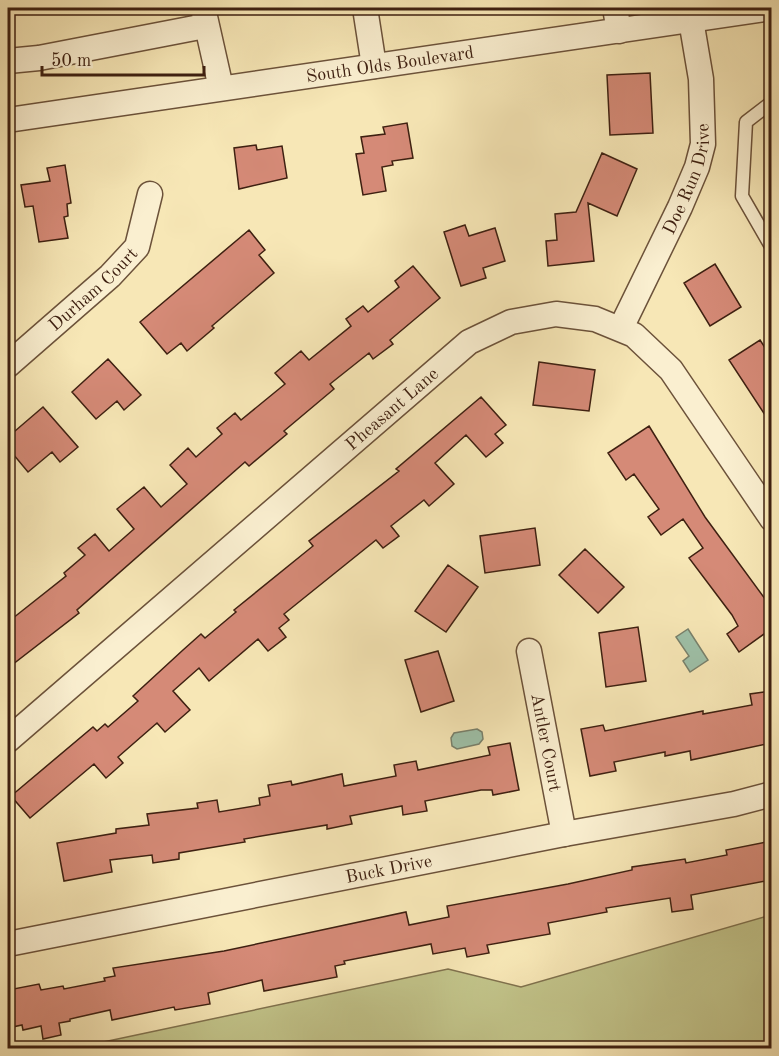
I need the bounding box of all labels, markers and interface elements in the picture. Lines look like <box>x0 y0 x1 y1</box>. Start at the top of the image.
scale bar <box>42 39 204 77</box>
street label: South Olds Boulevard <box>305 44 475 86</box>
text: 50 m <box>51 52 91 70</box>
street label: Doe Run Drive <box>660 123 713 238</box>
street label: Durham Court <box>46 245 141 335</box>
street label: Pheasant Lane <box>343 365 442 454</box>
street label: Antler Court <box>527 692 564 793</box>
street label: Buck Drive <box>344 852 434 887</box>

